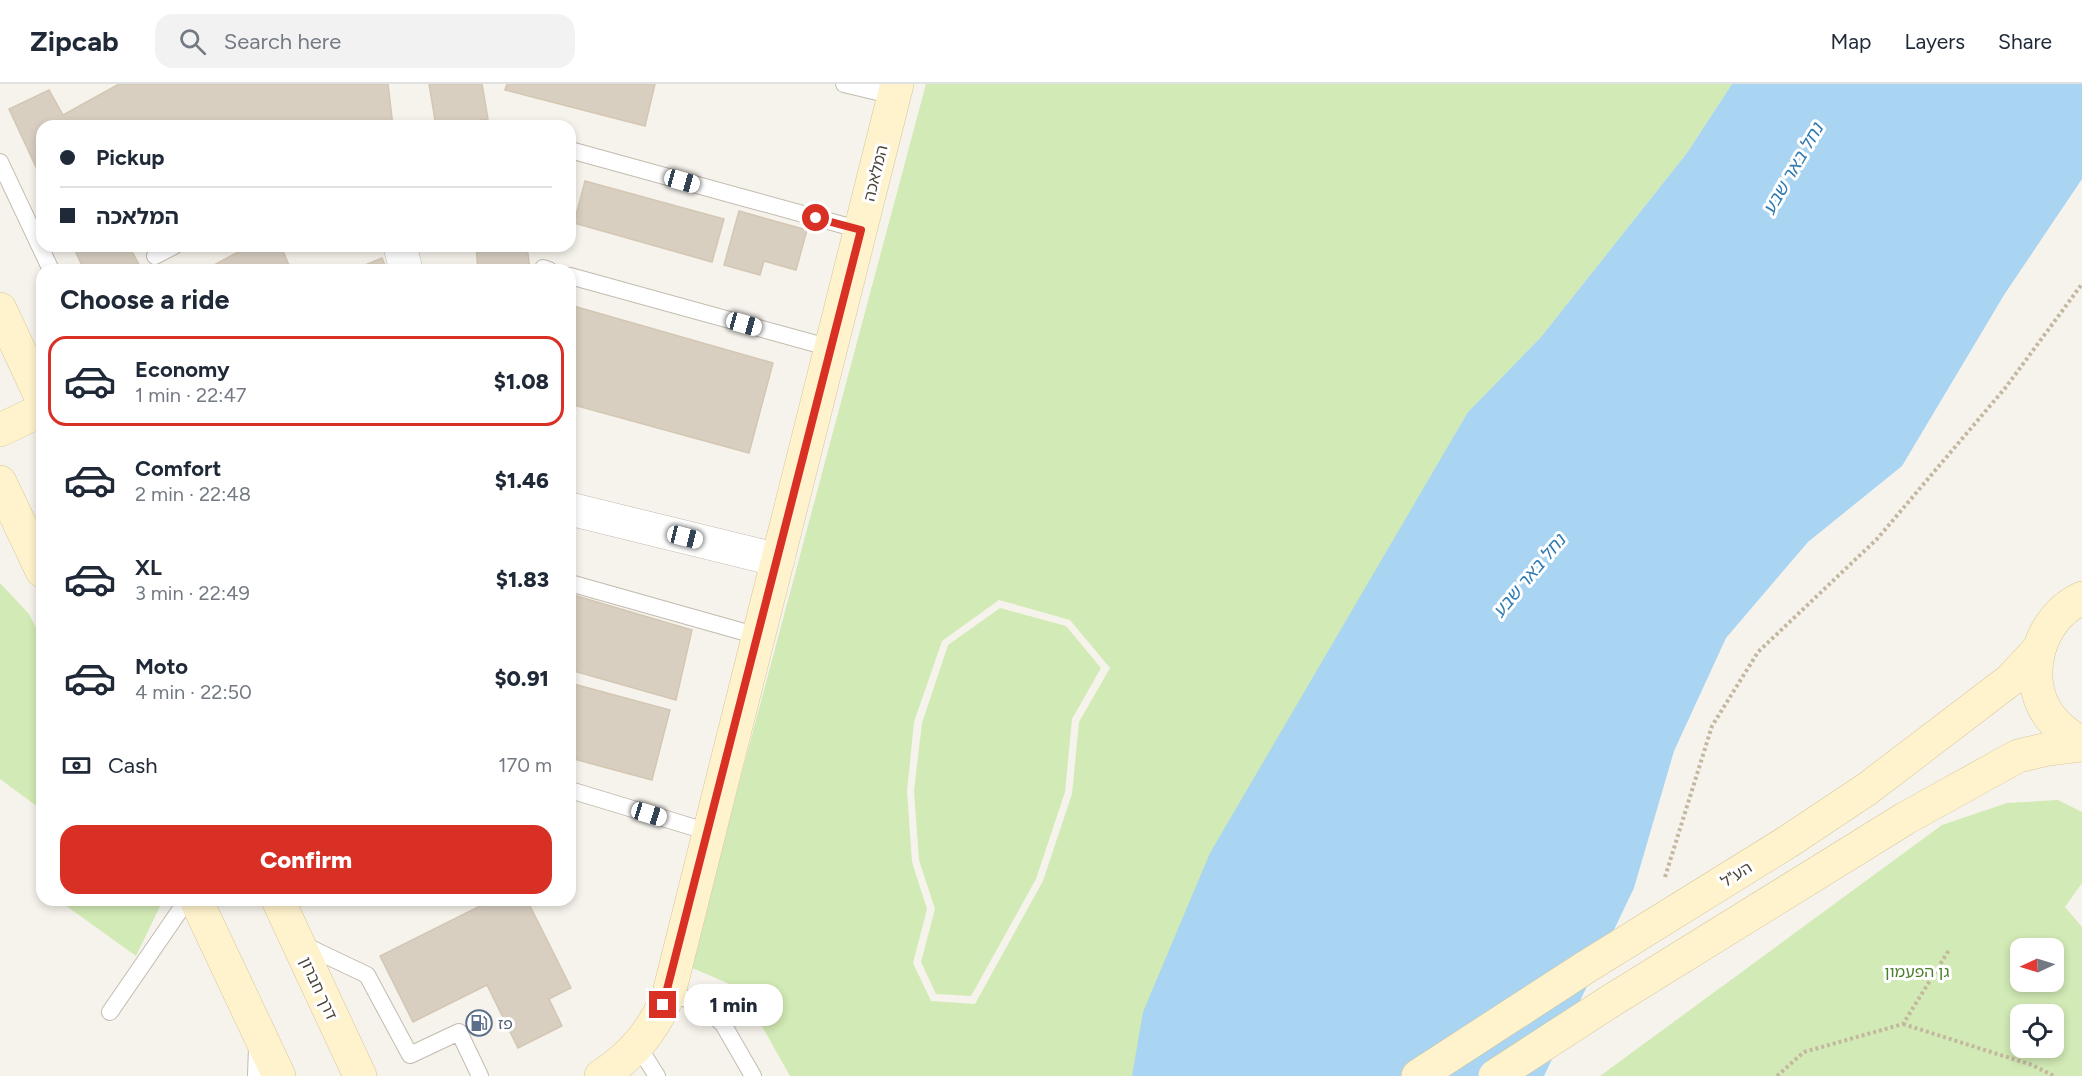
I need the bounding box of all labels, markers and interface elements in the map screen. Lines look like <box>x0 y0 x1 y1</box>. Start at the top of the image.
search box <box>155 14 575 68</box>
text: Zipcab <box>30 24 119 58</box>
icon: search <box>176 25 209 58</box>
text: Search here <box>224 28 341 55</box>
text: Map <box>1831 29 1871 54</box>
text: Layers <box>1904 29 1965 54</box>
text: Share <box>1998 29 2052 54</box>
water label: נחל באר שבע <box>1758 118 1829 219</box>
street label: המלאכה <box>859 143 892 203</box>
text: Pickup <box>96 144 165 171</box>
car <box>662 167 702 195</box>
text: המלאכה <box>96 203 179 230</box>
route start <box>802 204 829 231</box>
text: Choose a ride <box>60 283 229 316</box>
car <box>724 310 764 338</box>
icon: car <box>63 354 117 408</box>
text: Economy <box>135 356 230 383</box>
text: $1.08 <box>494 368 549 395</box>
text: 1 min · 22:47 <box>135 383 247 407</box>
icon: car <box>63 453 117 507</box>
text: Comfort <box>135 455 221 482</box>
text: $1.46 <box>495 467 549 494</box>
text: 2 min · 22:48 <box>135 482 251 506</box>
car <box>665 524 705 550</box>
water label: נחל באר שבע <box>1488 529 1571 622</box>
icon: car <box>63 552 117 606</box>
text: XL <box>135 554 162 581</box>
text: $1.83 <box>496 566 549 593</box>
text: 3 min · 22:49 <box>135 581 250 605</box>
icon: car <box>63 651 117 705</box>
text: Moto <box>135 653 188 680</box>
text: $0.91 <box>494 665 549 692</box>
text: 4 min · 22:50 <box>135 680 252 704</box>
icon: cash <box>60 749 93 782</box>
text: Cash <box>108 752 158 779</box>
text: 170 m <box>498 753 552 777</box>
car <box>629 800 669 828</box>
button: Confirm <box>60 825 552 894</box>
street label: הע"ל <box>1717 858 1755 891</box>
north arrow <box>2010 938 2064 992</box>
map controls <box>2010 938 2064 1058</box>
street label: דרך חברון <box>296 954 341 1023</box>
park label: גן הפעמון <box>1885 962 1949 981</box>
callout: 1 min <box>684 984 783 1026</box>
route end <box>649 991 676 1018</box>
text: 1 min <box>710 993 757 1017</box>
button: locate <box>2010 1004 2064 1058</box>
fuel station icon: פז <box>464 1008 494 1038</box>
place label: פז <box>498 1014 513 1033</box>

